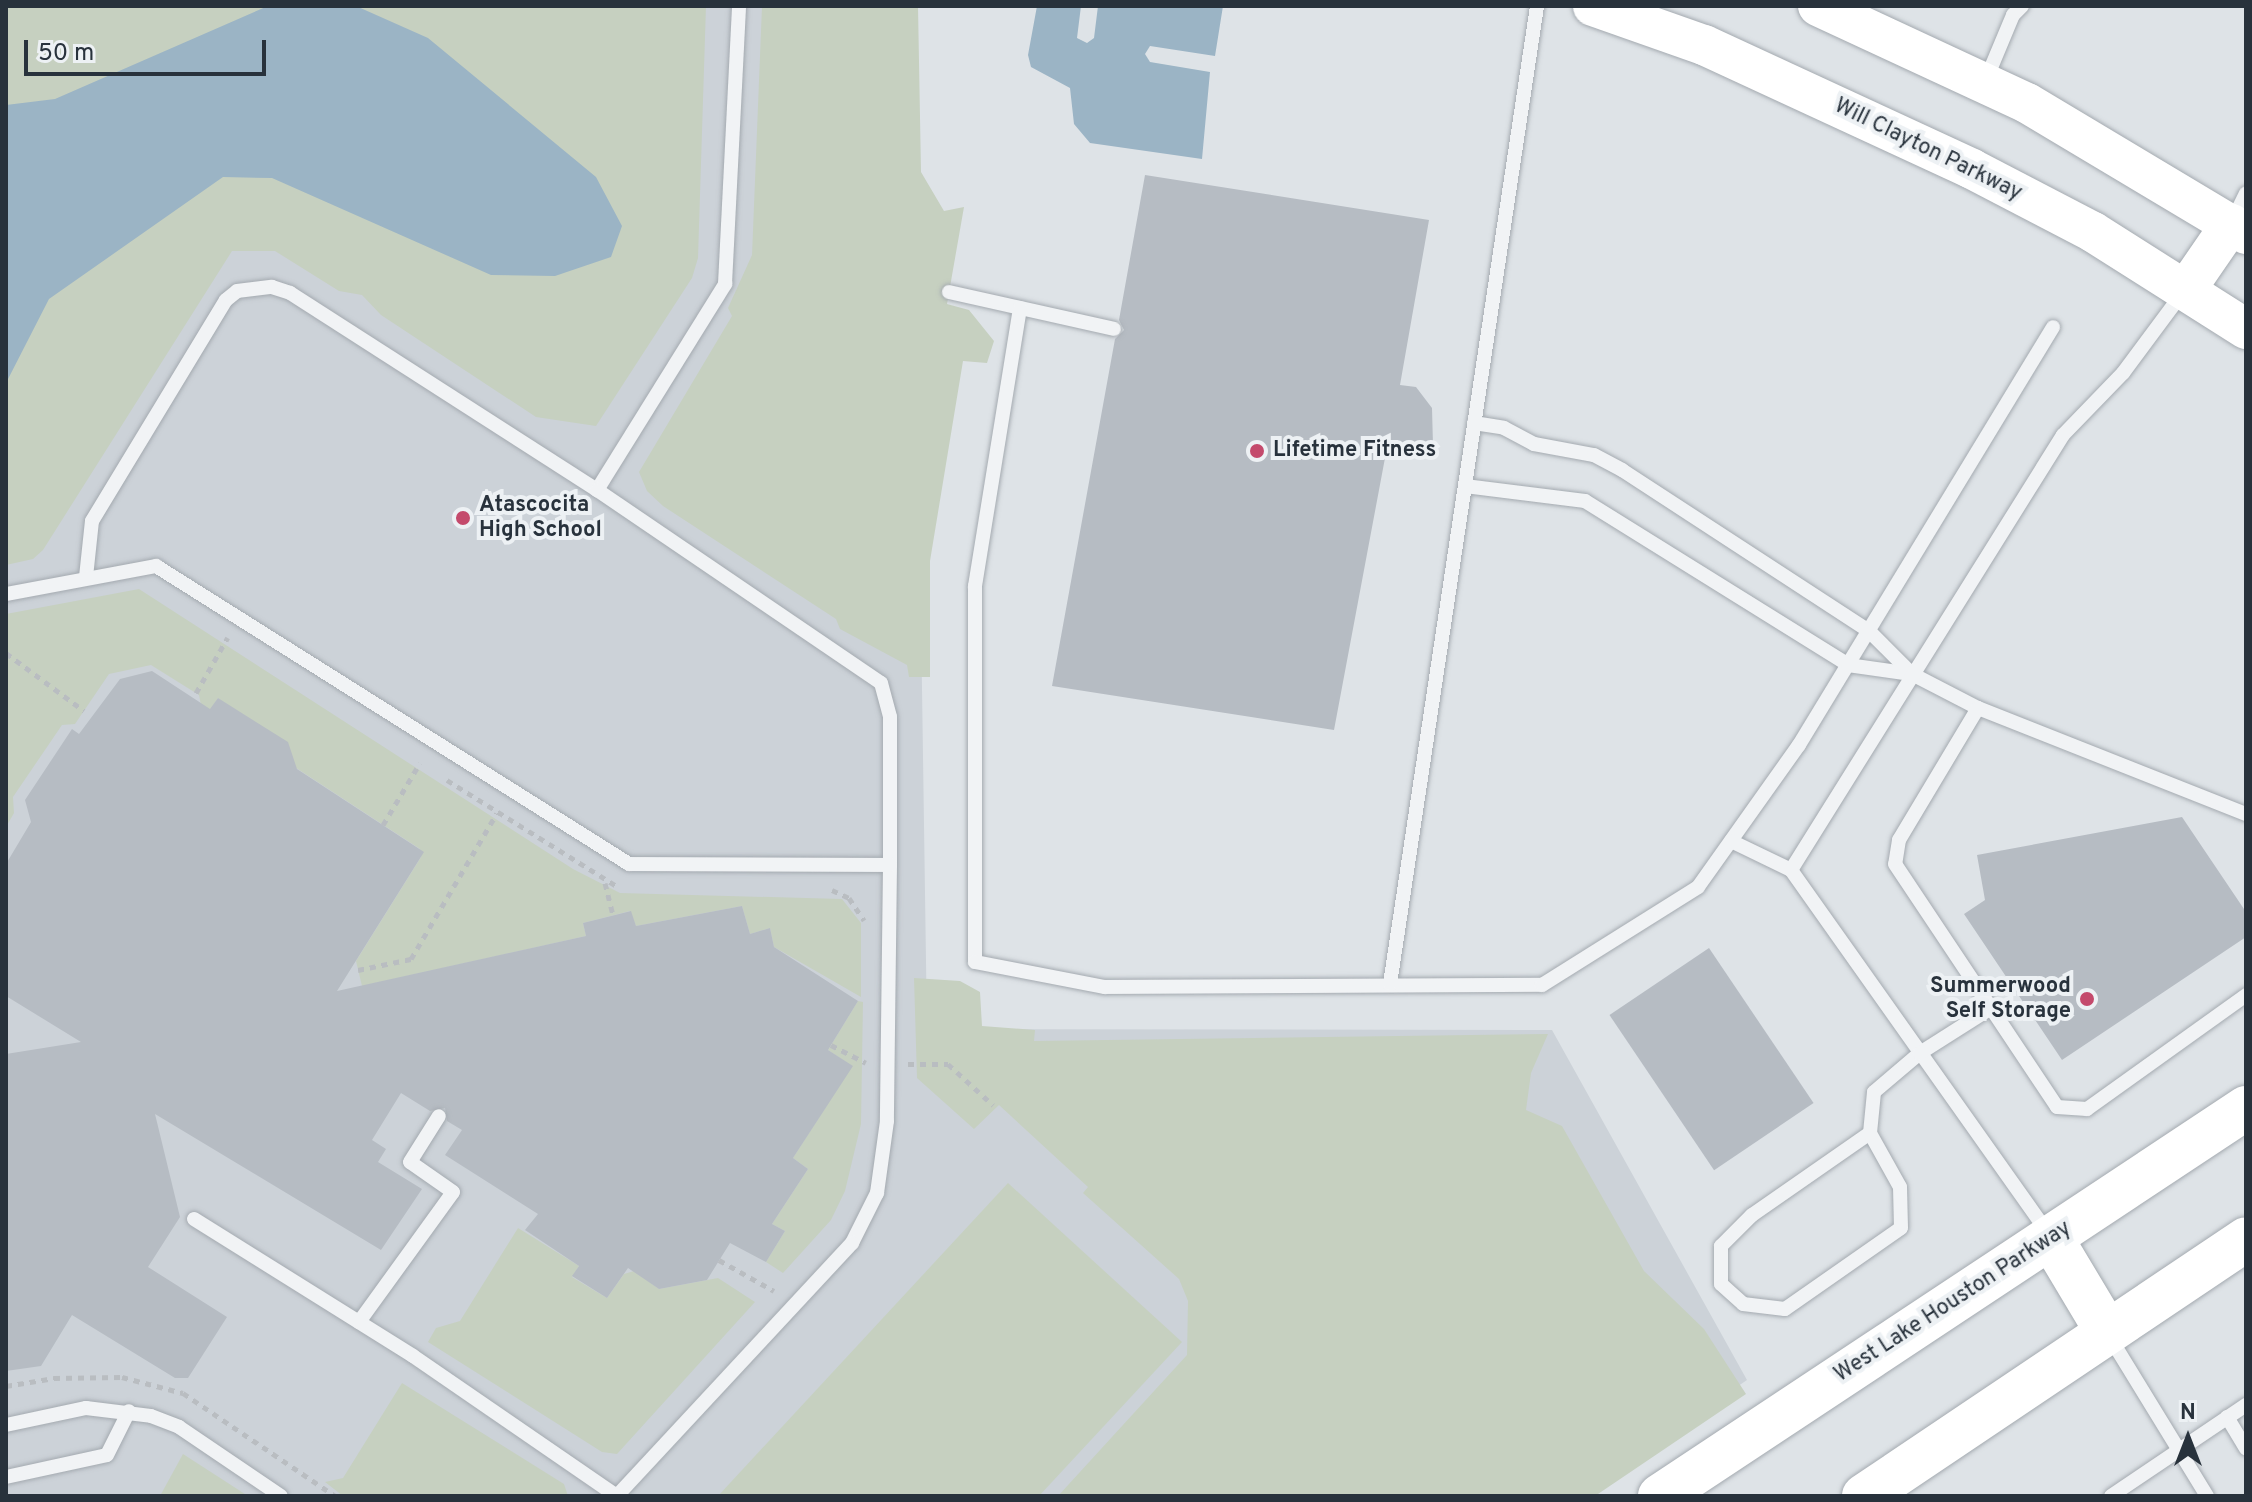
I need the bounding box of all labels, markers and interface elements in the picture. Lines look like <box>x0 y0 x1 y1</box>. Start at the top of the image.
scale bar <box>28 24 270 74</box>
text: 50 m <box>38 39 94 69</box>
street label: Will Clayton Parkway <box>1830 93 2026 207</box>
place label: Lifetime Fitness <box>1273 438 1436 464</box>
marker: Lifetime Fitness <box>1248 442 1266 460</box>
place label: Atascocita High School <box>479 492 602 544</box>
marker: Atascocita High School <box>454 509 472 527</box>
place label: Summerwood Self Storage <box>1930 973 2071 1024</box>
marker: Summerwood Self Storage <box>2078 990 2096 1008</box>
street label: West Lake Houston Parkway <box>1830 1216 2076 1388</box>
north arrow <box>2148 1398 2228 1478</box>
text: N <box>2180 1400 2196 1427</box>

